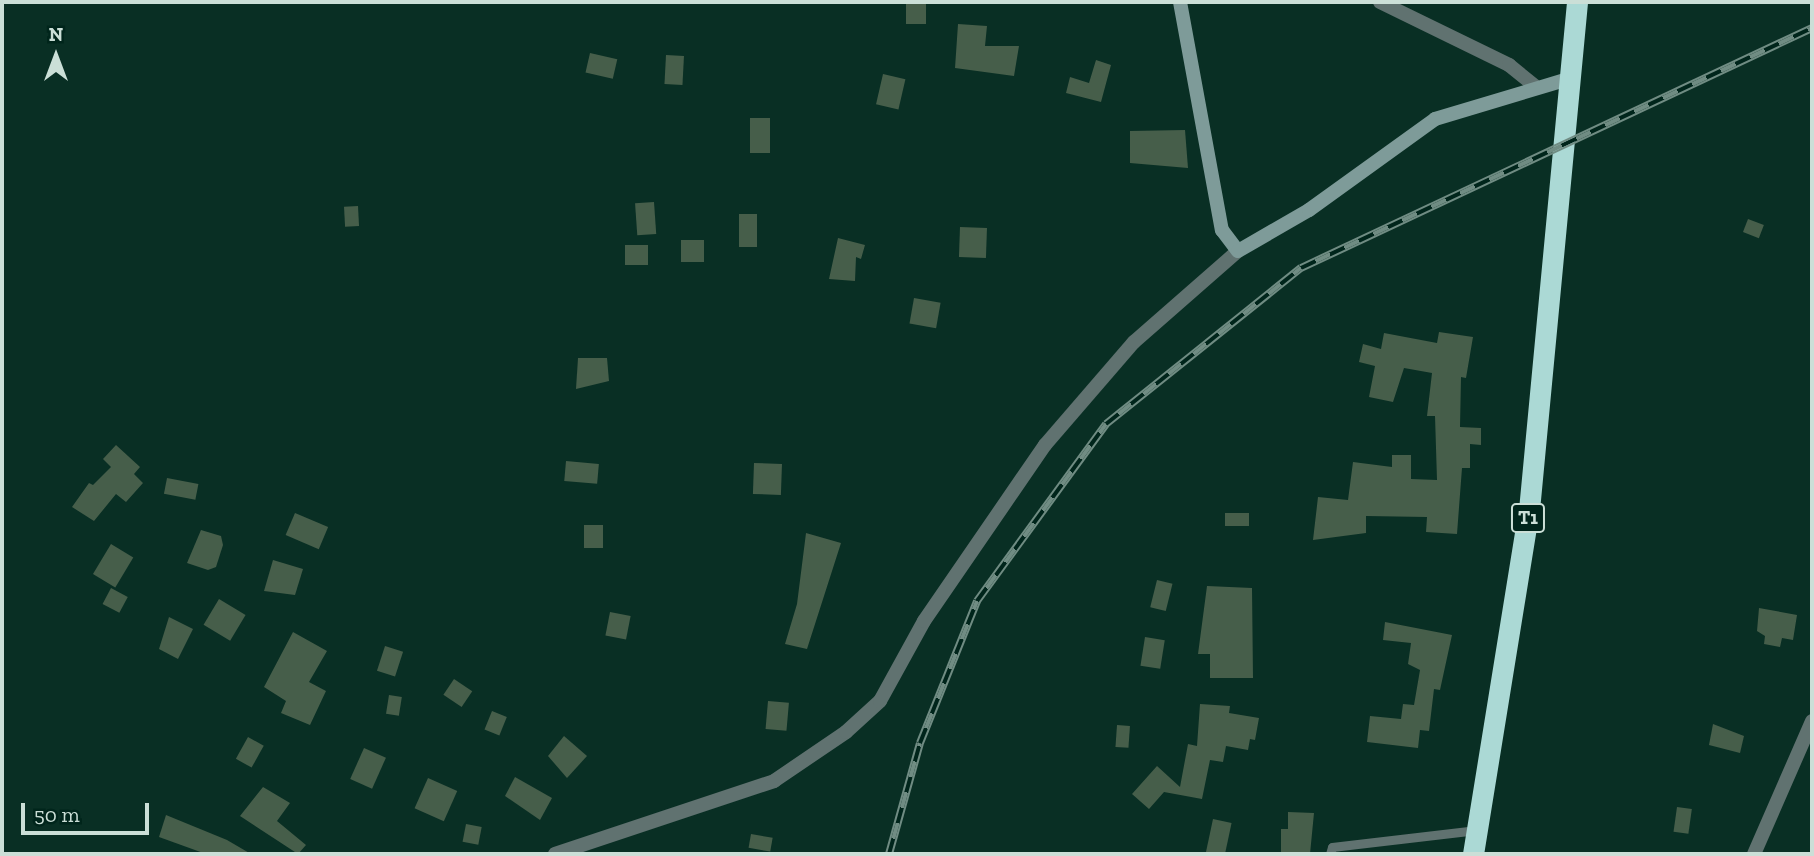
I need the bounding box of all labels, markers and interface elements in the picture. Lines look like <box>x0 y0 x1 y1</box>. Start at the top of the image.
north arrow <box>21 21 91 91</box>
text: N <box>49 23 63 46</box>
road number: T1 <box>1510 503 1546 534</box>
scale bar <box>24 790 152 834</box>
text: 50 m <box>34 802 80 827</box>

